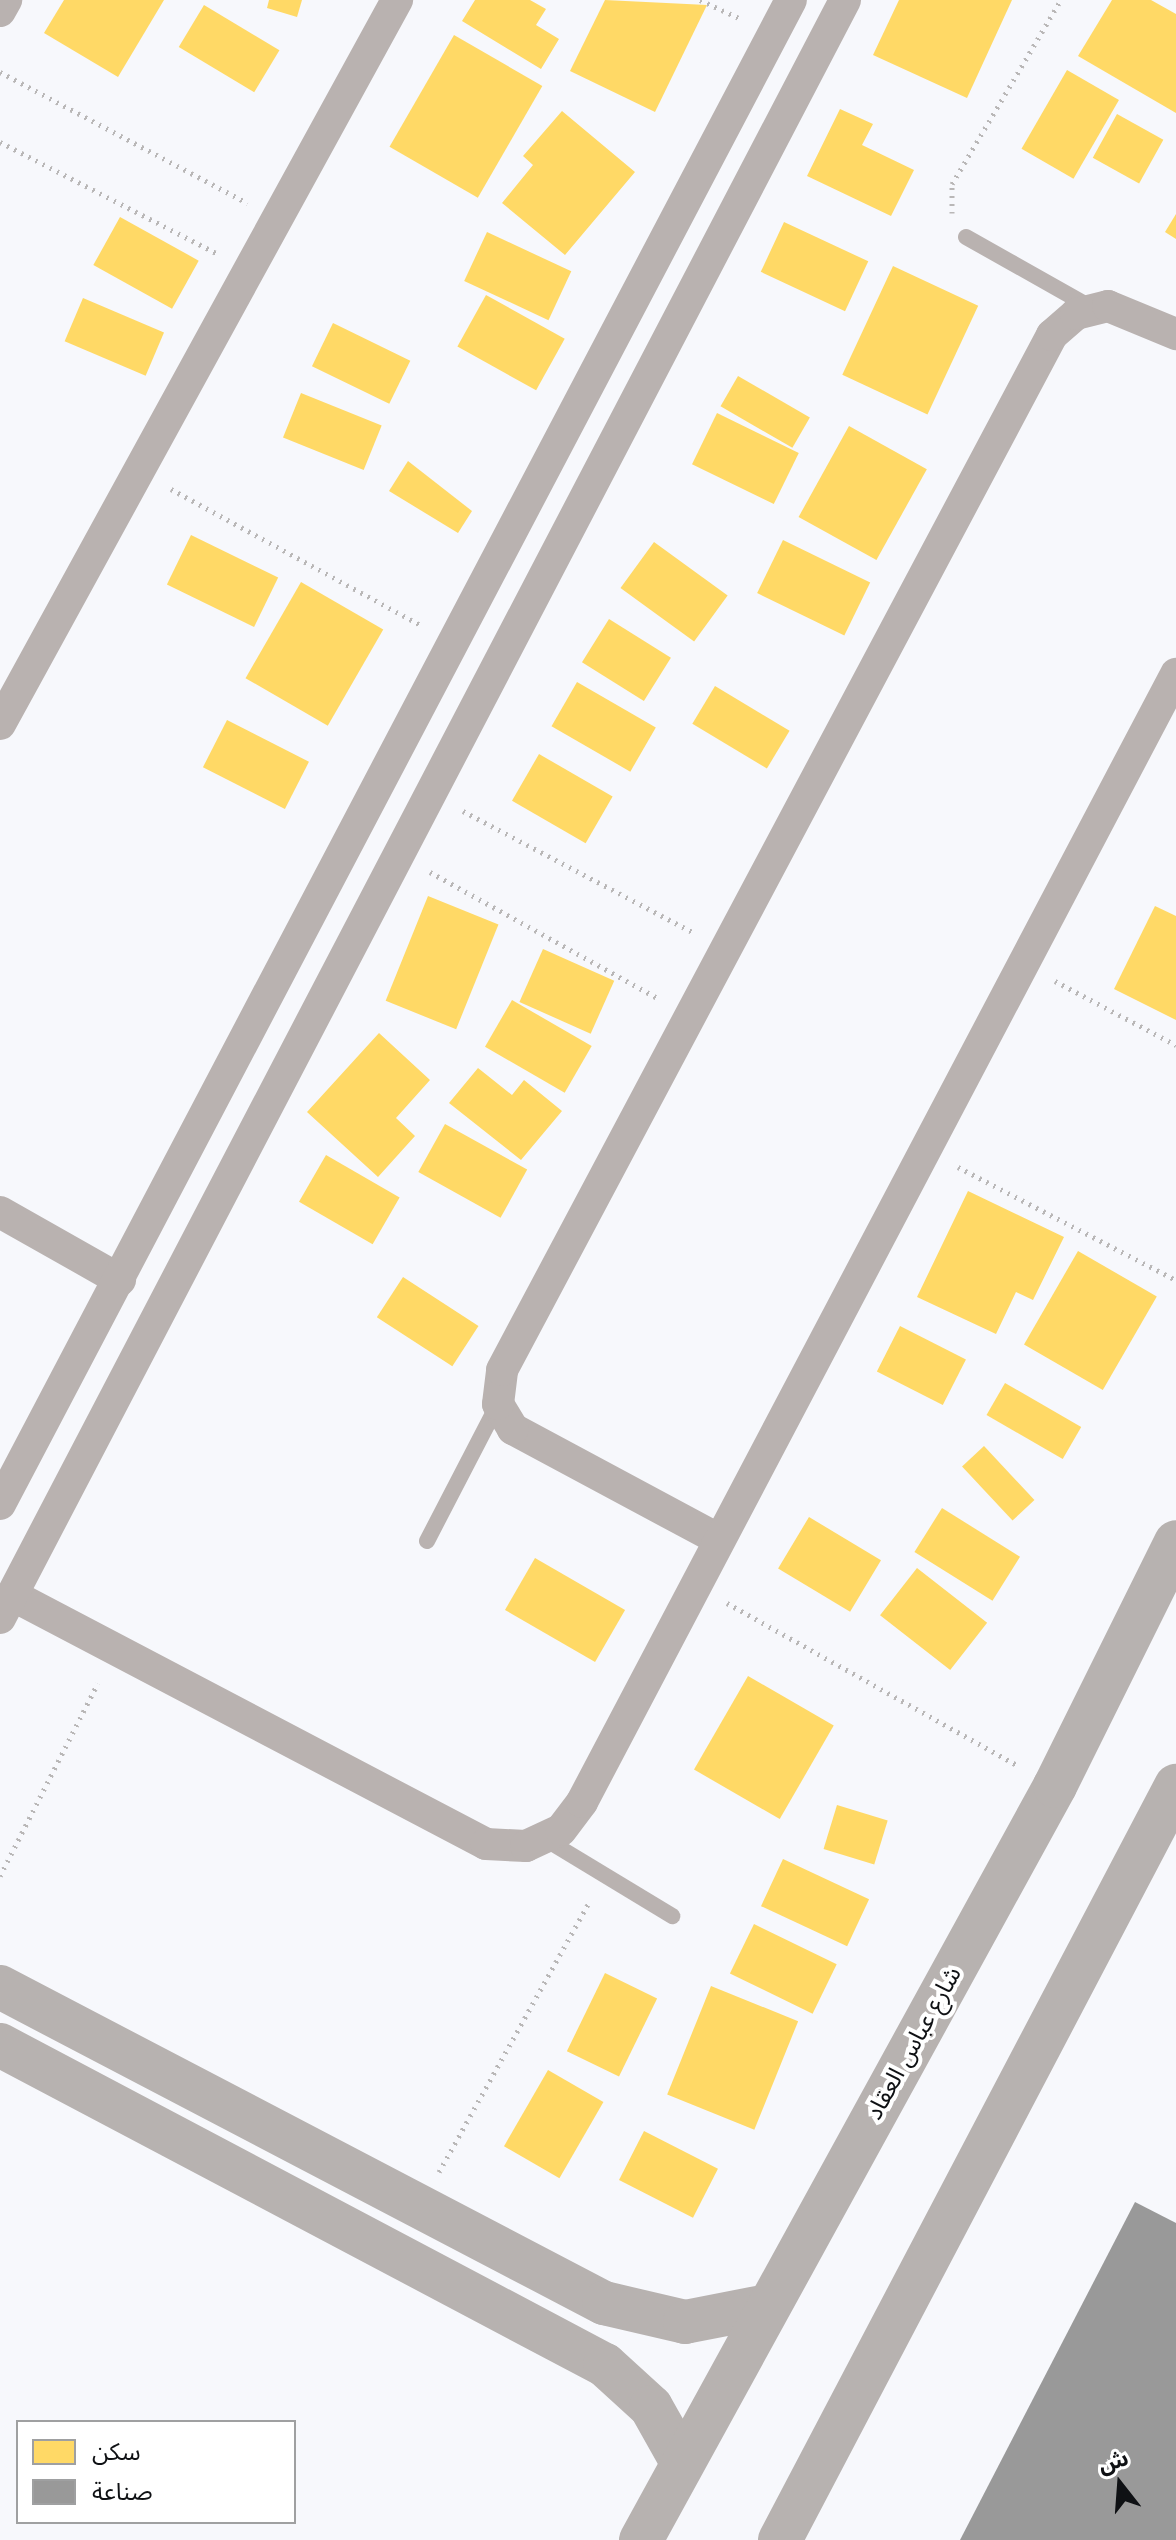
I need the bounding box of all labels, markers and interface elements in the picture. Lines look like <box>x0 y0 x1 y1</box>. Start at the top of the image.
street label: شارع عباس العقاد <box>859 1961 967 2125</box>
legend <box>16 2420 296 2524</box>
text: سكن <box>92 2436 141 2467</box>
text: ش <box>1094 2443 1131 2479</box>
north arrow <box>1080 2444 1160 2524</box>
text: صناعة <box>92 2476 153 2507</box>

